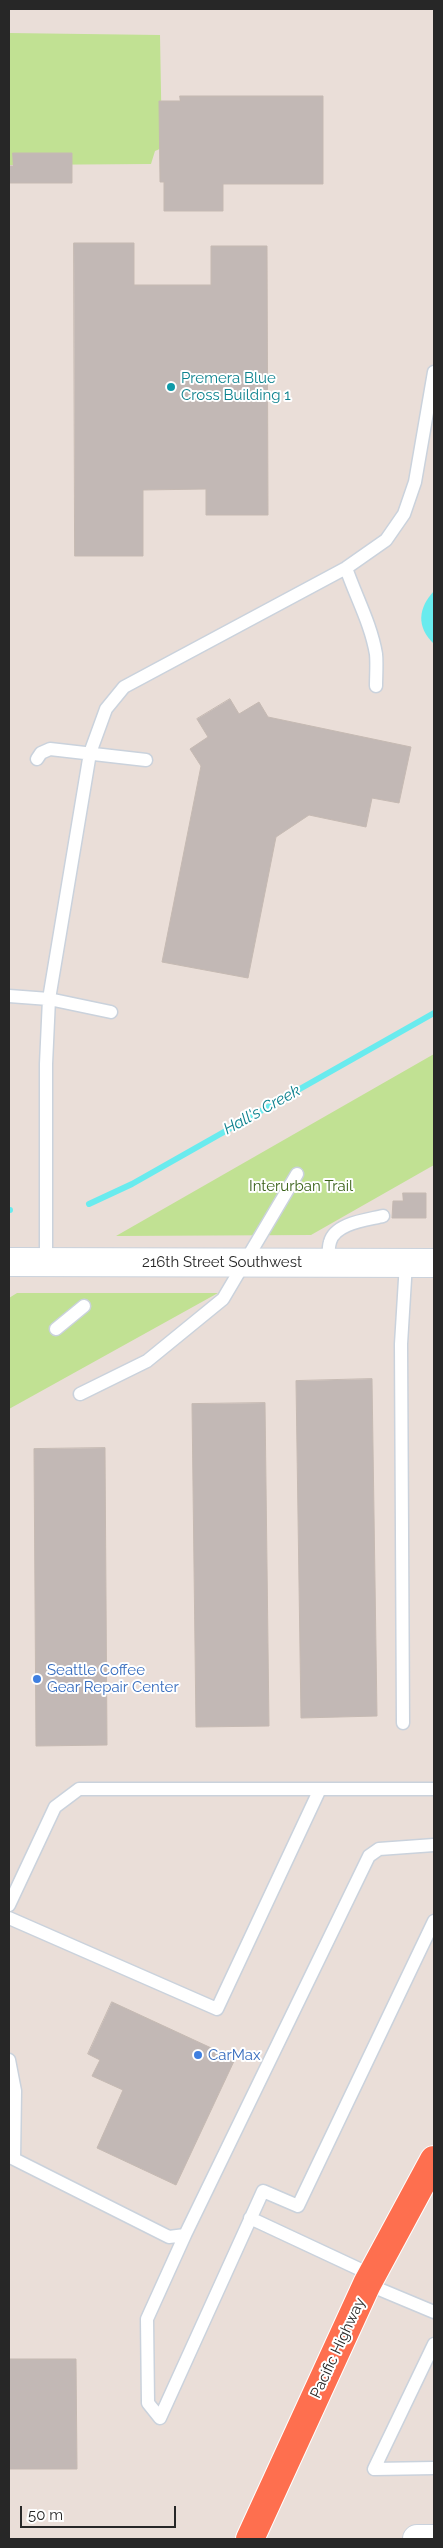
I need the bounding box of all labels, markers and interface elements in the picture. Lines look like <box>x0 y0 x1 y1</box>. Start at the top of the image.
place label: Premera Blue Cross Building 1 <box>181 369 291 404</box>
marker: Premera Blue Cross Building 1 <box>165 381 177 393</box>
water label: Hall's Creek <box>220 1081 304 1139</box>
park label: Interurban Trail <box>249 1177 353 1195</box>
street label: 216th Street Southwest <box>142 1253 302 1271</box>
place label: Seattle Coffee Gear Repair Center <box>47 1661 179 1696</box>
marker: Seattle Coffee Gear Repair Center <box>31 1673 43 1685</box>
place label: CarMax <box>208 2046 261 2064</box>
marker: CarMax <box>192 2049 204 2061</box>
street label: Pacific Highway <box>307 2295 369 2401</box>
scale bar <box>22 2496 179 2528</box>
text: 50 m <box>28 2506 63 2524</box>

